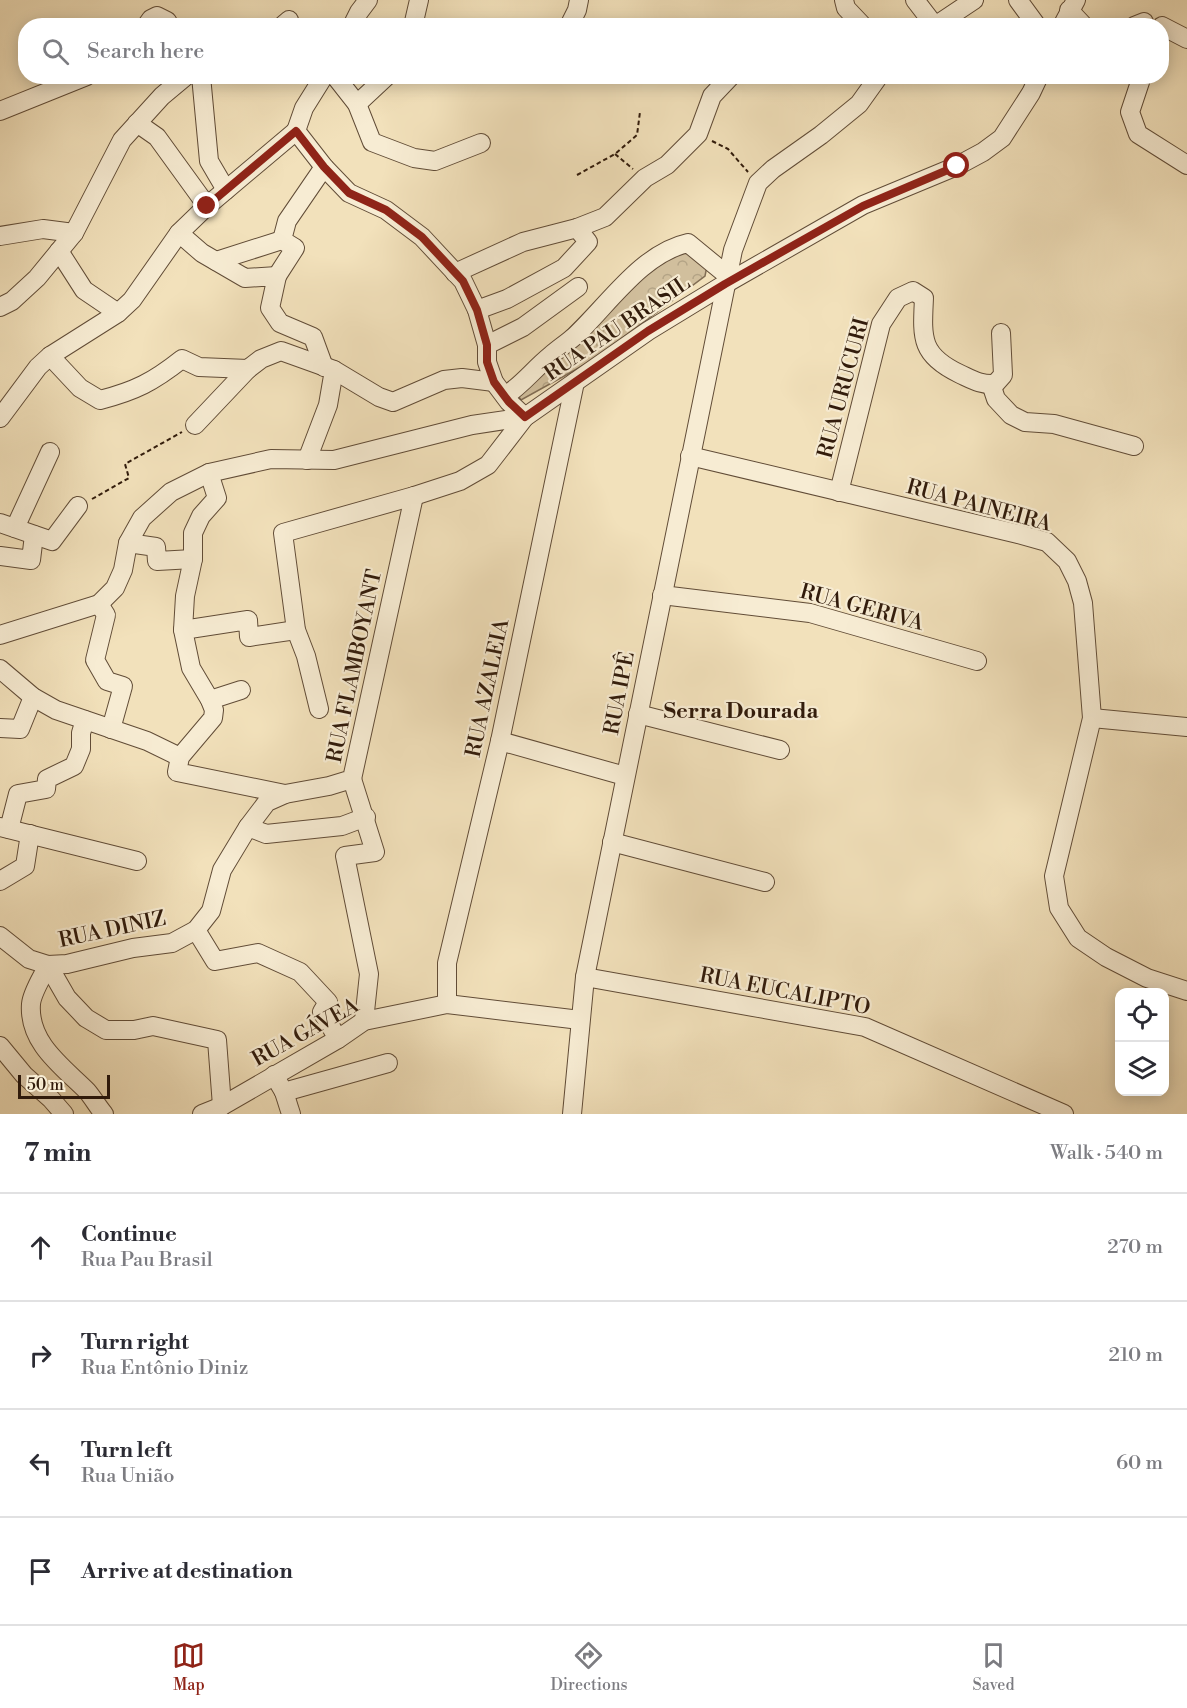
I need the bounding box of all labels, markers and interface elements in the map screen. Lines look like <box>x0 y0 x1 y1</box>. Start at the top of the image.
search box <box>18 18 1169 84</box>
icon: search <box>39 35 72 68</box>
text: Search here <box>87 38 204 65</box>
route start <box>943 152 969 178</box>
route end <box>193 192 219 218</box>
street label: RUA PAU BRASIL <box>540 270 696 387</box>
street label: RUA URUCURI <box>813 315 875 461</box>
street label: RUA PAINEIRA <box>903 474 1055 538</box>
street label: RUA FLAMBOYANT <box>322 567 388 765</box>
street label: RUA GERIVA <box>797 579 927 637</box>
street label: RUA AZALEIA <box>461 616 515 760</box>
street label: RUA IPÊ <box>597 649 641 737</box>
district label: Serra Dourada <box>664 698 820 725</box>
street label: RUA DINIZ <box>56 906 168 954</box>
street label: RUA EUCALIPTO <box>697 963 873 1021</box>
map controls <box>1115 988 1169 1096</box>
button: locate <box>1115 988 1169 1042</box>
street label: RUA GÁVEA <box>247 991 364 1073</box>
button: layers <box>1115 1042 1169 1096</box>
scale bar <box>18 1072 110 1100</box>
text: 50 m <box>27 1075 64 1095</box>
text: 7 min <box>24 1137 91 1169</box>
text: Walk · 540 m <box>1050 1141 1163 1166</box>
text: Continue <box>81 1221 177 1248</box>
icon: ahead <box>24 1231 57 1264</box>
text: 270 m <box>1107 1235 1163 1260</box>
text: Rua Pau Brasil <box>81 1248 213 1273</box>
text: Turn right <box>81 1329 189 1356</box>
icon: right <box>24 1339 57 1372</box>
text: 210 m <box>1108 1343 1163 1368</box>
text: Rua Entônio Diniz <box>81 1356 248 1381</box>
text: Turn left <box>81 1437 172 1464</box>
icon: left <box>24 1447 57 1480</box>
text: 60 m <box>1116 1451 1163 1476</box>
text: Rua União <box>81 1464 175 1489</box>
icon: arrive <box>24 1555 57 1588</box>
text: Arrive at destination <box>81 1558 293 1585</box>
tab: Map <box>172 1639 205 1695</box>
tab: Directions <box>550 1639 628 1695</box>
tab: Saved <box>972 1639 1015 1695</box>

